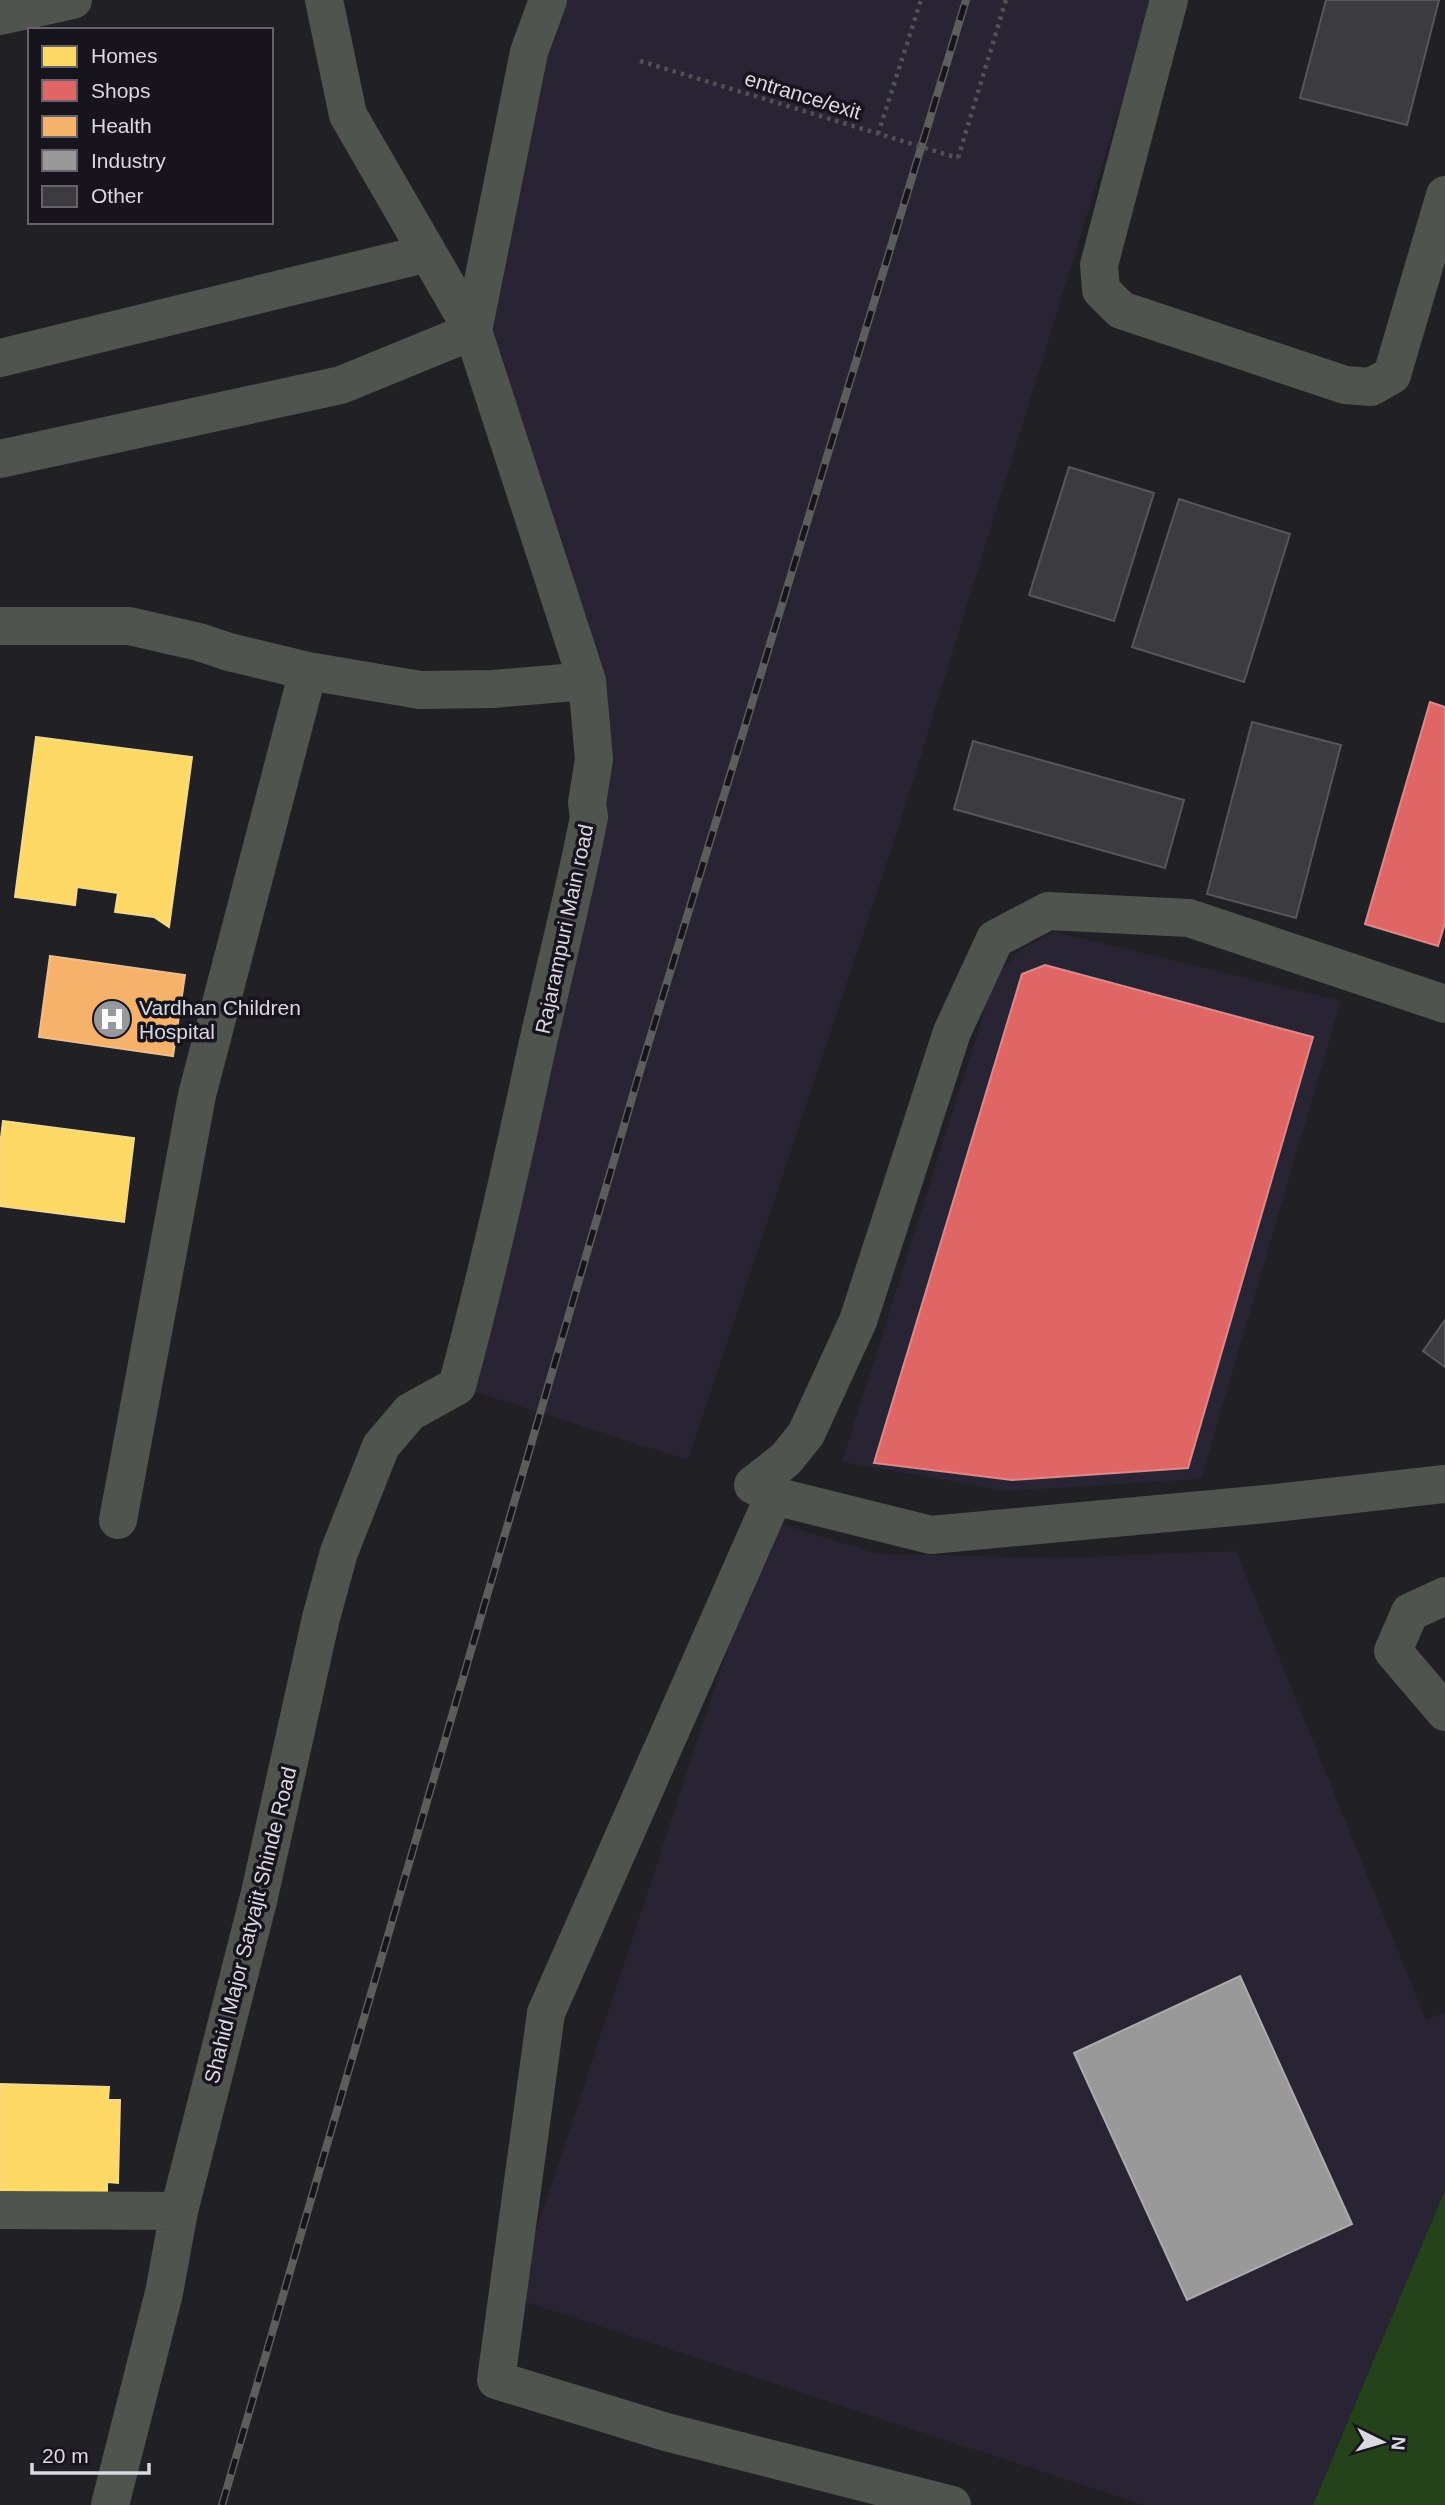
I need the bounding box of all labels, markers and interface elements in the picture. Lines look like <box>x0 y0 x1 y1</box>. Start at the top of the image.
legend <box>28 28 273 224</box>
text: Homes <box>91 44 158 67</box>
street label: entrance/exit <box>742 66 864 124</box>
text: Shops <box>91 79 151 102</box>
text: Health <box>91 114 152 137</box>
text: Industry <box>91 149 166 172</box>
text: Other <box>91 184 144 207</box>
street label: Rajarampuri Main road <box>531 822 597 1036</box>
place label: Vardhan Children Hospital <box>139 996 301 1043</box>
hospital icon: Vardhan Children Hospital <box>91 998 133 1040</box>
street label: Shahid Major Satyajit Shinde Road <box>199 1764 301 2086</box>
north arrow <box>1347 2407 1417 2477</box>
scale bar <box>32 2432 149 2476</box>
text: N <box>1387 2436 1409 2451</box>
text: 20 m <box>42 2444 89 2467</box>

